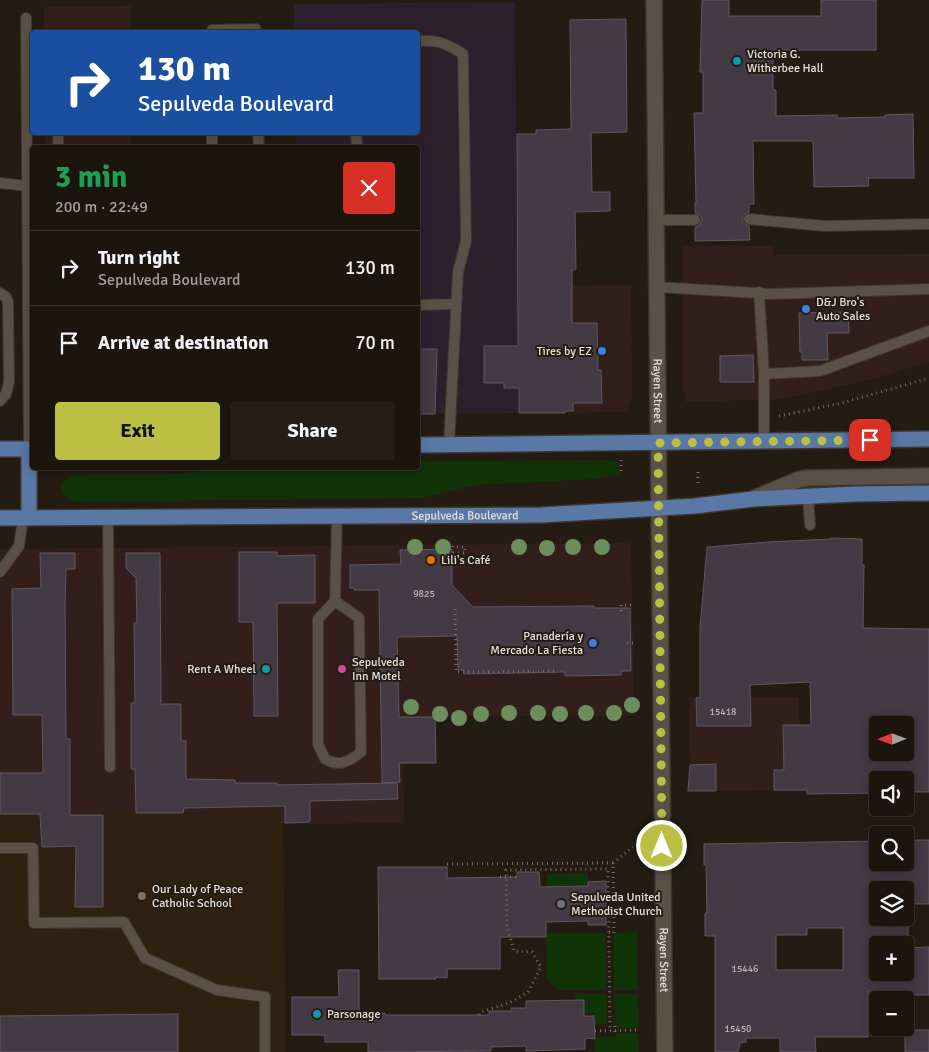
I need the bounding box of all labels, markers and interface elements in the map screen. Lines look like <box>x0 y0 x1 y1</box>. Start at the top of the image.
text: 130 m <box>138 47 231 90</box>
place label: Victoria G. Witherbee Hall <box>747 47 824 76</box>
icon: right <box>55 50 120 115</box>
marker: Victoria G. Witherbee Hall <box>731 55 743 67</box>
text: Sepulveda Boulevard <box>138 90 334 117</box>
text: 3 min <box>55 159 127 196</box>
button: close <box>343 162 395 214</box>
text: 200 m · 22:49 <box>55 197 148 217</box>
text: Turn right <box>98 246 180 270</box>
icon: right <box>55 254 83 282</box>
text: 130 m <box>345 256 395 280</box>
text: Sepulveda Boulevard <box>98 270 241 290</box>
place label: D&J Bro's Auto Sales <box>816 295 870 324</box>
marker: D&J Bro's Auto Sales <box>800 303 812 315</box>
icon: arrive <box>55 329 83 357</box>
text: Arrive at destination <box>98 331 269 355</box>
text: 70 m <box>355 331 395 355</box>
place label: Tires by EZ <box>537 344 592 359</box>
marker: Tires by EZ <box>596 345 608 357</box>
street label: Rayen Street <box>650 358 666 424</box>
button: Exit <box>55 402 220 460</box>
button: Share <box>230 402 395 460</box>
pin <box>849 419 891 461</box>
icon: arrive <box>856 426 884 454</box>
street label: Sepulveda Boulevard <box>411 508 519 523</box>
place label: Lili's Café <box>441 553 491 568</box>
marker: Lili's Café <box>425 554 437 566</box>
house number: 9825 <box>413 588 435 600</box>
place label: Panadería y Mercado La Fiesta <box>490 629 583 658</box>
marker: Panadería y Mercado La Fiesta <box>587 637 599 649</box>
place label: Sepulveda Inn Motel <box>352 655 405 684</box>
place label: Rent A Wheel <box>187 662 256 677</box>
marker: Rent A Wheel <box>260 663 272 675</box>
marker: Sepulveda Inn Motel <box>336 663 348 675</box>
house number: 15418 <box>709 706 737 718</box>
north arrow <box>869 716 914 761</box>
map controls <box>869 716 914 1036</box>
button: sound <box>869 771 914 816</box>
position arrow <box>635 819 687 871</box>
button: search <box>869 826 914 871</box>
button: layers <box>869 881 914 926</box>
place label: Our Lady of Peace Catholic School <box>152 882 243 911</box>
marker: Our Lady of Peace Catholic School <box>136 890 148 902</box>
place label: Sepulveda United Methodist Church <box>571 890 662 919</box>
marker: Sepulveda United Methodist Church <box>555 898 567 910</box>
street label: Rayen Street <box>656 927 672 993</box>
button: + <box>869 936 914 981</box>
house number: 15446 <box>731 963 759 975</box>
button: − <box>869 991 914 1036</box>
place label: Parsonage <box>327 1007 380 1022</box>
marker: Parsonage <box>311 1008 323 1020</box>
house number: 15450 <box>724 1023 752 1035</box>

